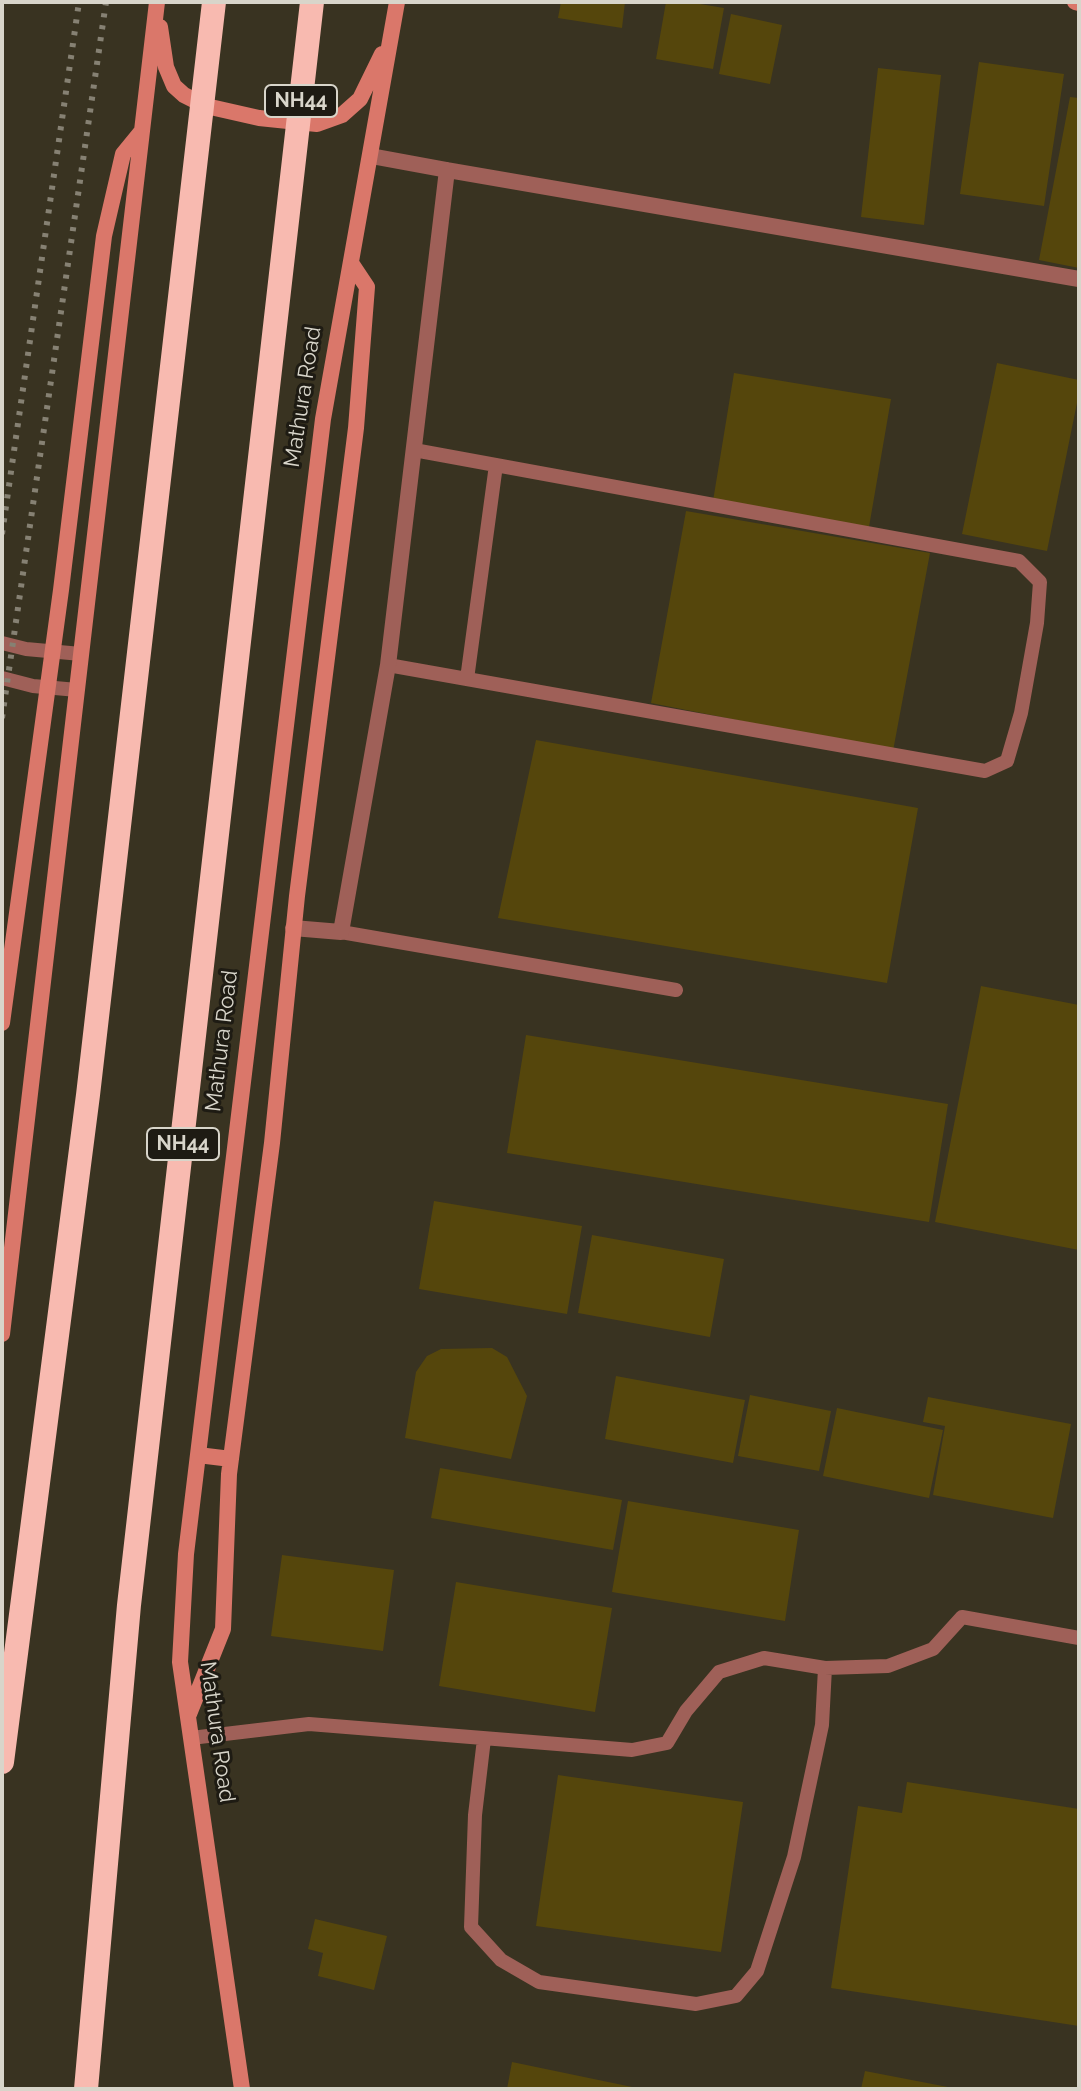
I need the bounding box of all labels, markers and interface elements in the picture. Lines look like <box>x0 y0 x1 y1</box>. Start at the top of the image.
road number: NH44 <box>265 85 337 117</box>
street label: Mathura Road <box>279 325 327 469</box>
street label: Mathura Road <box>200 969 244 1113</box>
road number: NH44 <box>147 1128 219 1160</box>
street label: Mathura Road <box>194 1660 240 1804</box>

